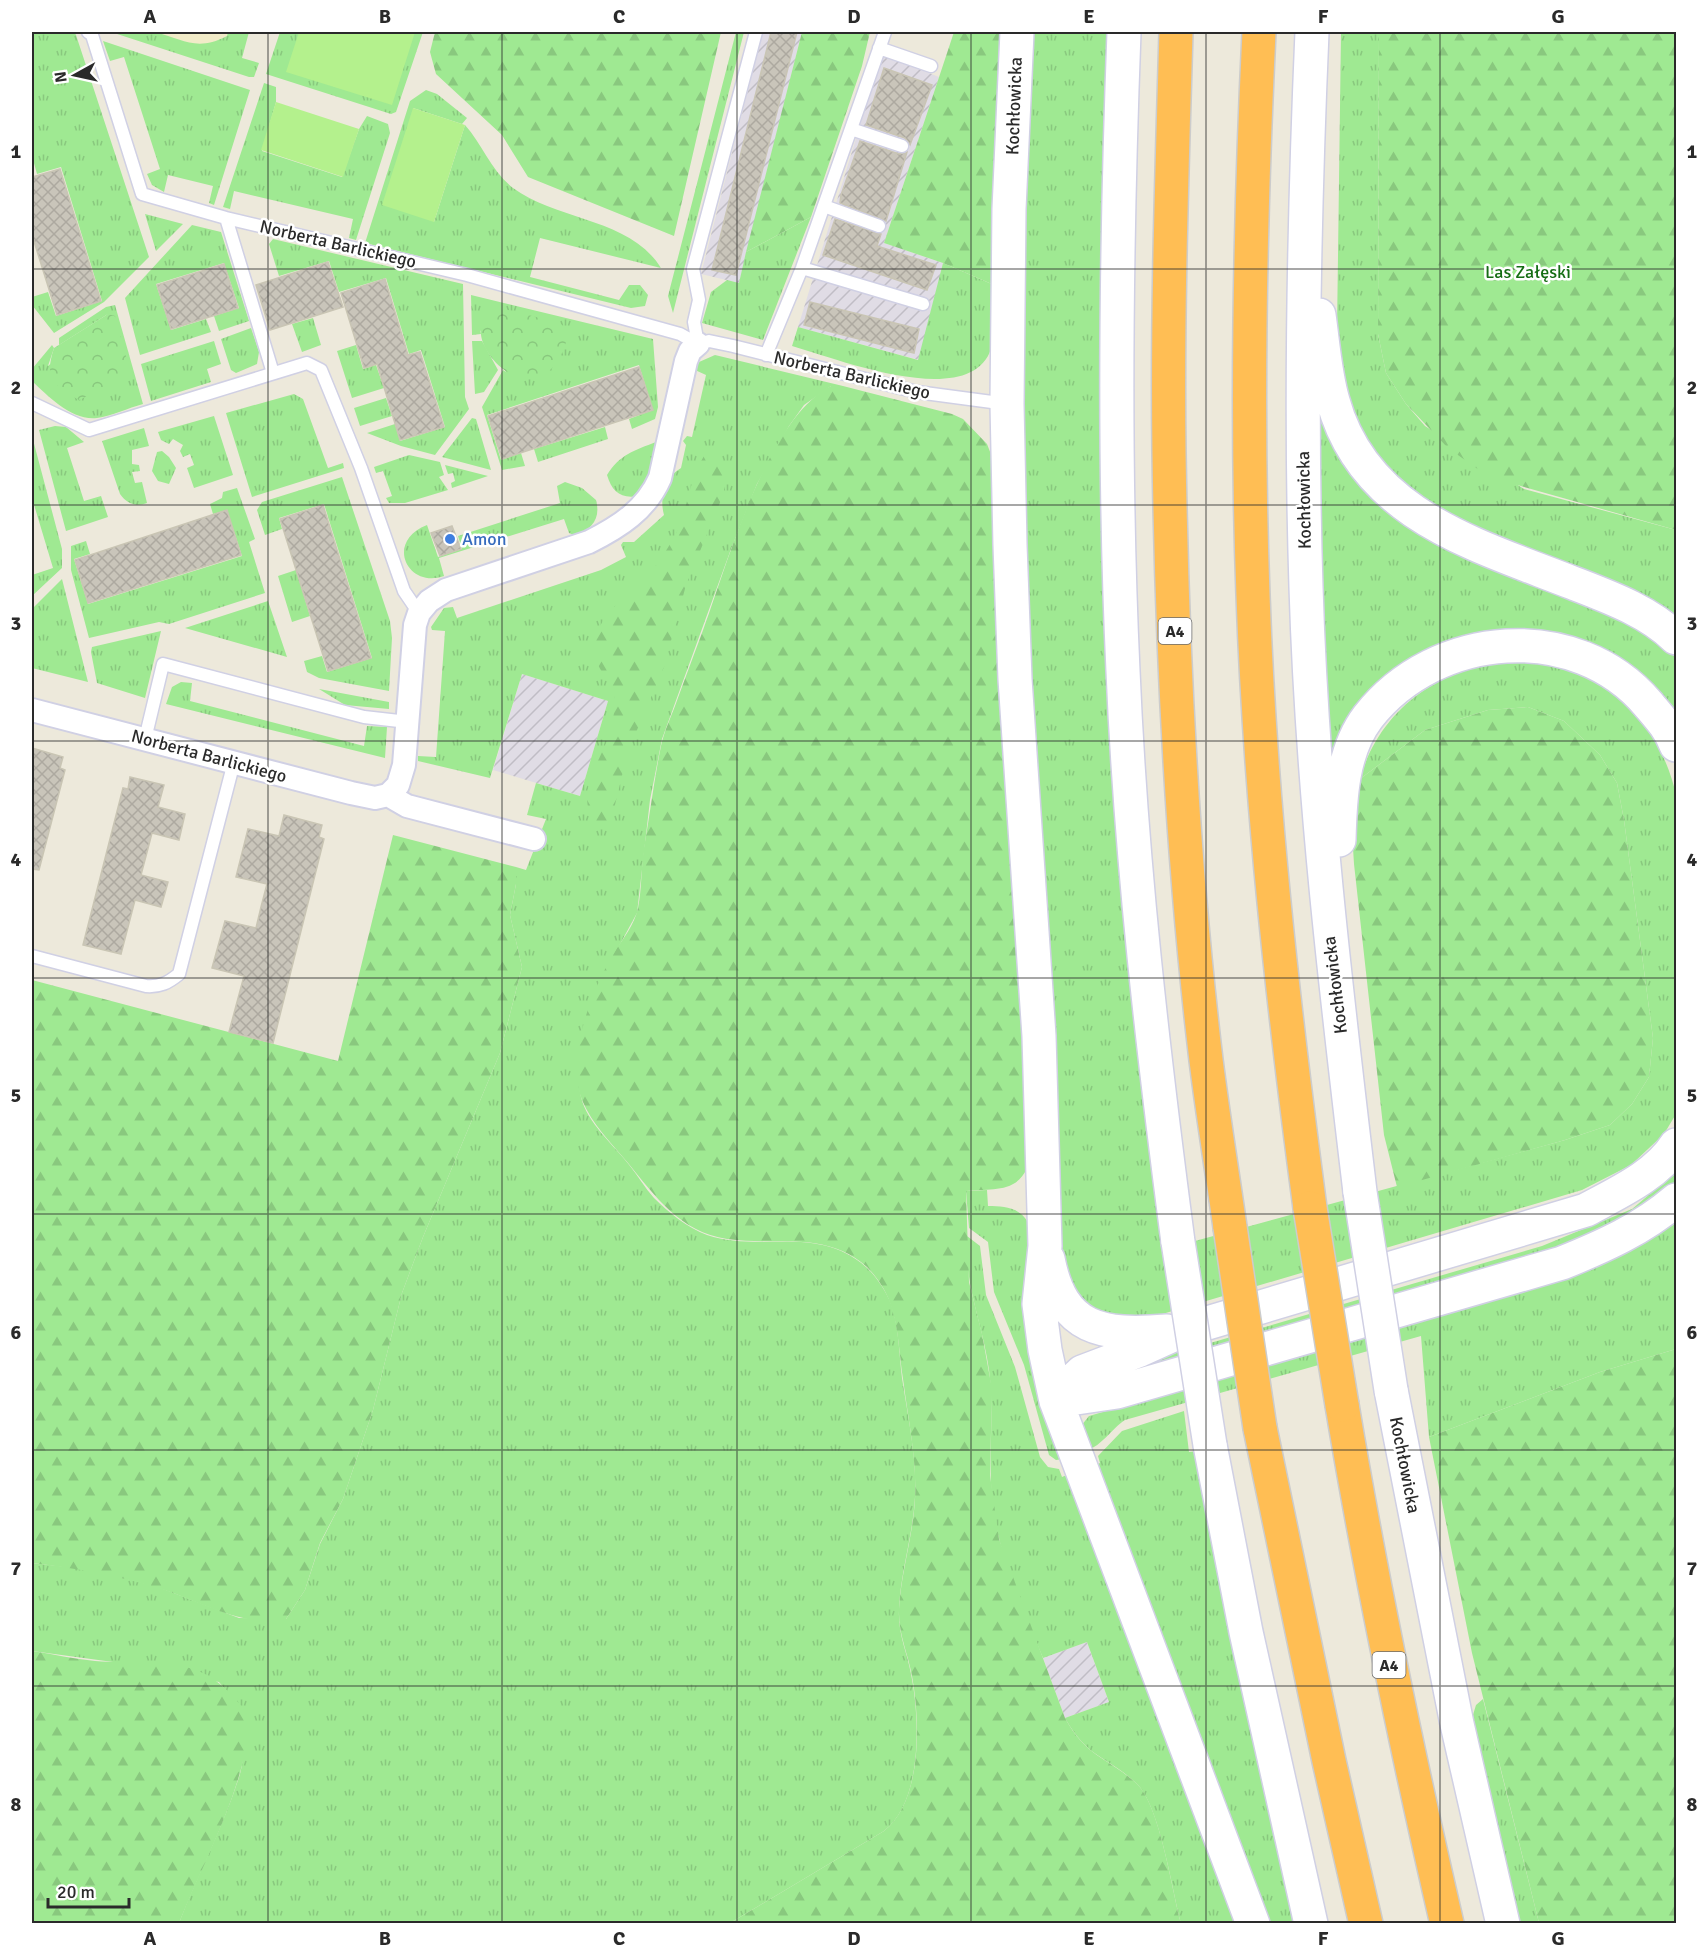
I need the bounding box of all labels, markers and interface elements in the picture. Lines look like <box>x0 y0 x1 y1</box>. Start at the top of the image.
text: A <box>144 4 157 29</box>
text: B <box>379 4 391 29</box>
text: C <box>613 4 625 29</box>
text: D <box>847 4 861 29</box>
text: E <box>1083 4 1095 29</box>
text: F <box>1318 4 1329 29</box>
text: G <box>1551 4 1565 29</box>
north arrow <box>45 45 105 105</box>
street label: Kochłowicka <box>1001 57 1027 155</box>
text: N <box>50 70 72 84</box>
text: 1 <box>11 139 22 164</box>
text: 1 <box>1687 139 1698 164</box>
street label: Norberta Barlickiego <box>258 215 418 273</box>
park label: Las Załęski <box>1485 261 1571 283</box>
street label: Norberta Barlickiego <box>772 346 932 404</box>
text: 2 <box>11 375 21 400</box>
text: 2 <box>1687 375 1697 400</box>
street label: Kochłowicka <box>1292 451 1316 549</box>
place label: Amon <box>462 528 507 550</box>
marker: Amon <box>443 532 457 546</box>
text: 3 <box>11 611 21 636</box>
text: 3 <box>1687 611 1697 636</box>
road number: A4 <box>1158 618 1192 644</box>
street label: Norberta Barlickiego <box>129 725 289 787</box>
text: 4 <box>11 847 22 872</box>
text: 4 <box>1687 847 1698 872</box>
street label: Kochłowicka <box>1318 935 1352 1035</box>
text: 5 <box>11 1083 21 1108</box>
text: 5 <box>1687 1083 1697 1108</box>
text: 6 <box>11 1320 22 1345</box>
text: 6 <box>1687 1320 1698 1345</box>
street label: Kochłowicka <box>1385 1415 1425 1515</box>
text: 7 <box>11 1556 22 1581</box>
text: 7 <box>1687 1556 1698 1581</box>
road number: A4 <box>1372 1652 1406 1678</box>
text: 8 <box>11 1792 22 1817</box>
text: 8 <box>1687 1792 1698 1817</box>
scale bar <box>48 1871 129 1909</box>
text: 20 m <box>57 1881 95 1903</box>
text: A <box>144 1926 157 1951</box>
text: B <box>379 1926 391 1951</box>
text: C <box>613 1926 625 1951</box>
text: D <box>847 1926 861 1951</box>
text: E <box>1083 1926 1095 1951</box>
text: F <box>1318 1926 1329 1951</box>
text: G <box>1551 1926 1565 1951</box>

